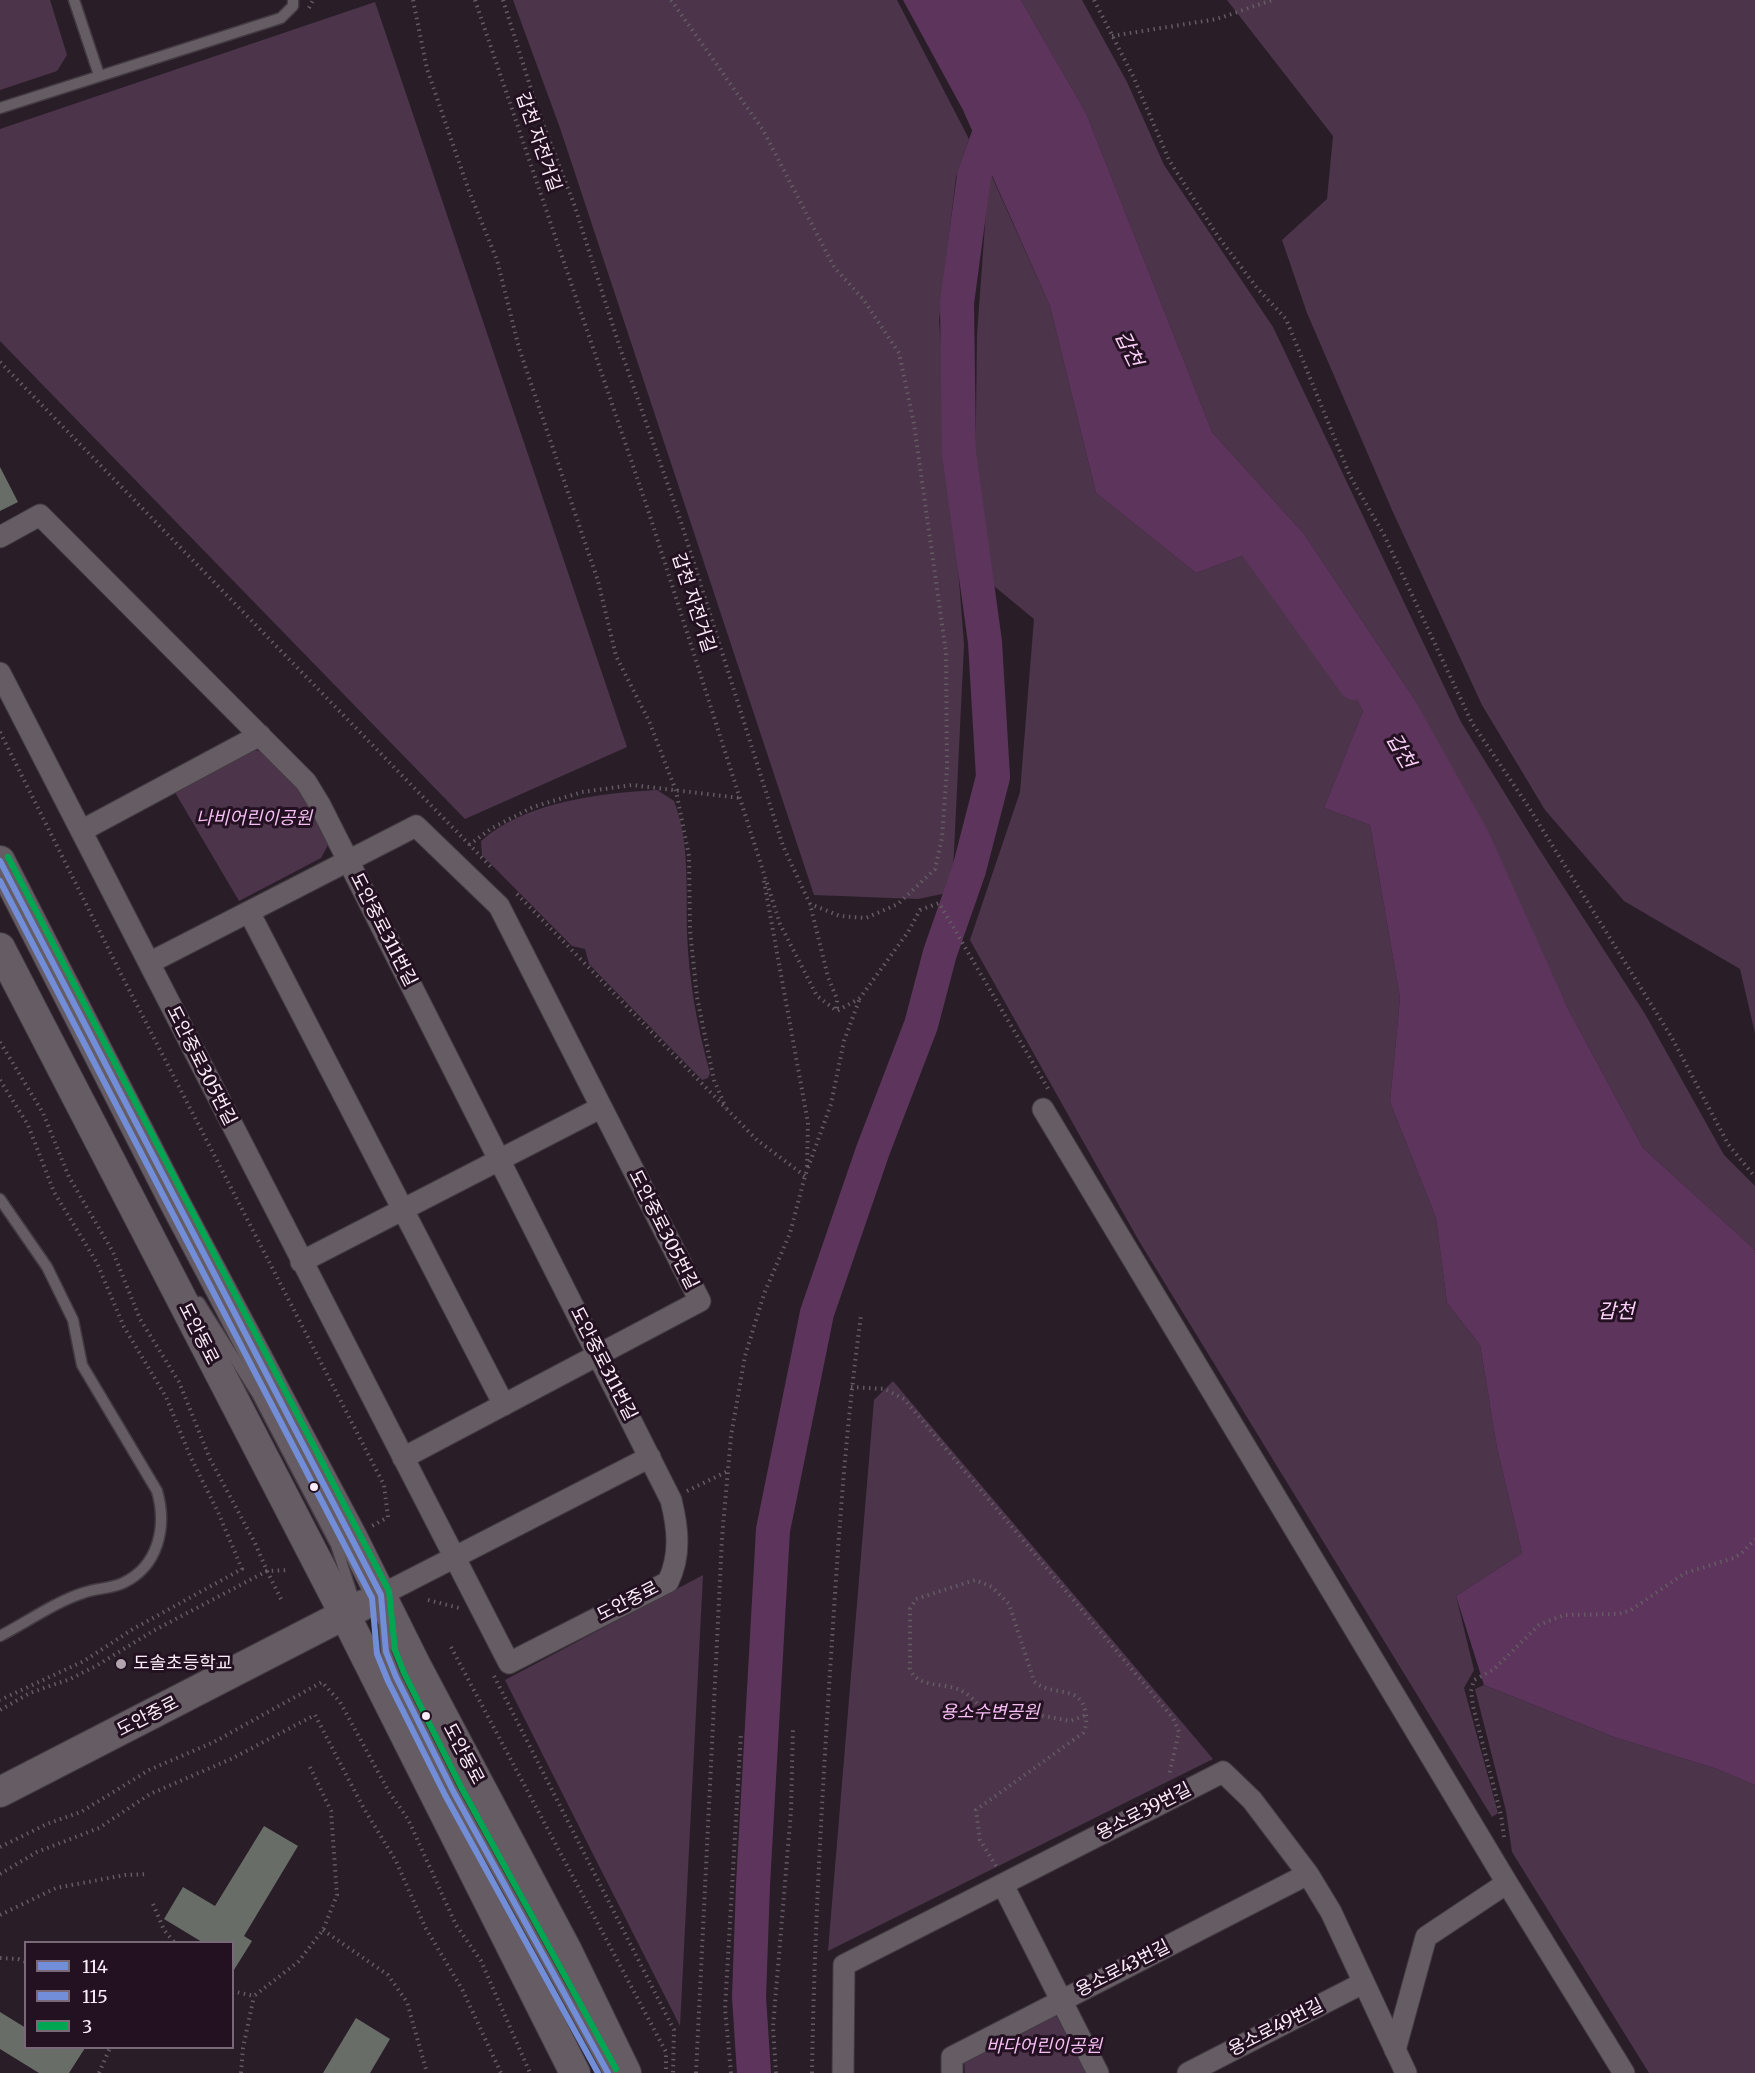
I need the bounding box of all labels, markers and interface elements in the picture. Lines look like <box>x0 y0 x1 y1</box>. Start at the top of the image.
street label: 갑천 자전거길 <box>511 89 565 195</box>
water label: 갑천 <box>1109 327 1147 371</box>
street label: 갑천 자전거길 <box>667 550 719 656</box>
water label: 갑천 <box>1380 729 1420 773</box>
park label: 나비어린이공원 <box>196 808 312 830</box>
street label: 도안중로311번길 <box>345 870 421 990</box>
street label: 도안중로305번길 <box>162 1003 240 1129</box>
street label: 도안중로305번길 <box>624 1167 702 1293</box>
street label: 도안동로 <box>173 1300 223 1368</box>
water label: 갑천 <box>1598 1300 1634 1324</box>
street label: 도안중로311번길 <box>565 1304 641 1424</box>
unlabelled marker <box>308 1481 320 1493</box>
street label: 도안중로 <box>594 1577 662 1627</box>
place label: 도솔초등학교 <box>133 1653 232 1675</box>
marker: 도솔초등학교 <box>114 1657 128 1671</box>
street label: 도안중로 <box>114 1692 182 1742</box>
park label: 용소수변공원 <box>940 1702 1040 1724</box>
unlabelled marker <box>420 1710 432 1722</box>
street label: 도안동로 <box>438 1720 488 1788</box>
street label: 용소로39번길 <box>1093 1779 1195 1845</box>
street label: 용소로43번길 <box>1072 1936 1174 2002</box>
legend <box>24 1941 234 2049</box>
text: 114 <box>82 1955 108 1978</box>
text: 115 <box>82 1985 108 2008</box>
street label: 용소로49번길 <box>1225 1995 1327 2061</box>
text: 3 <box>82 2015 92 2038</box>
park label: 바다어린이공원 <box>986 2036 1102 2058</box>

